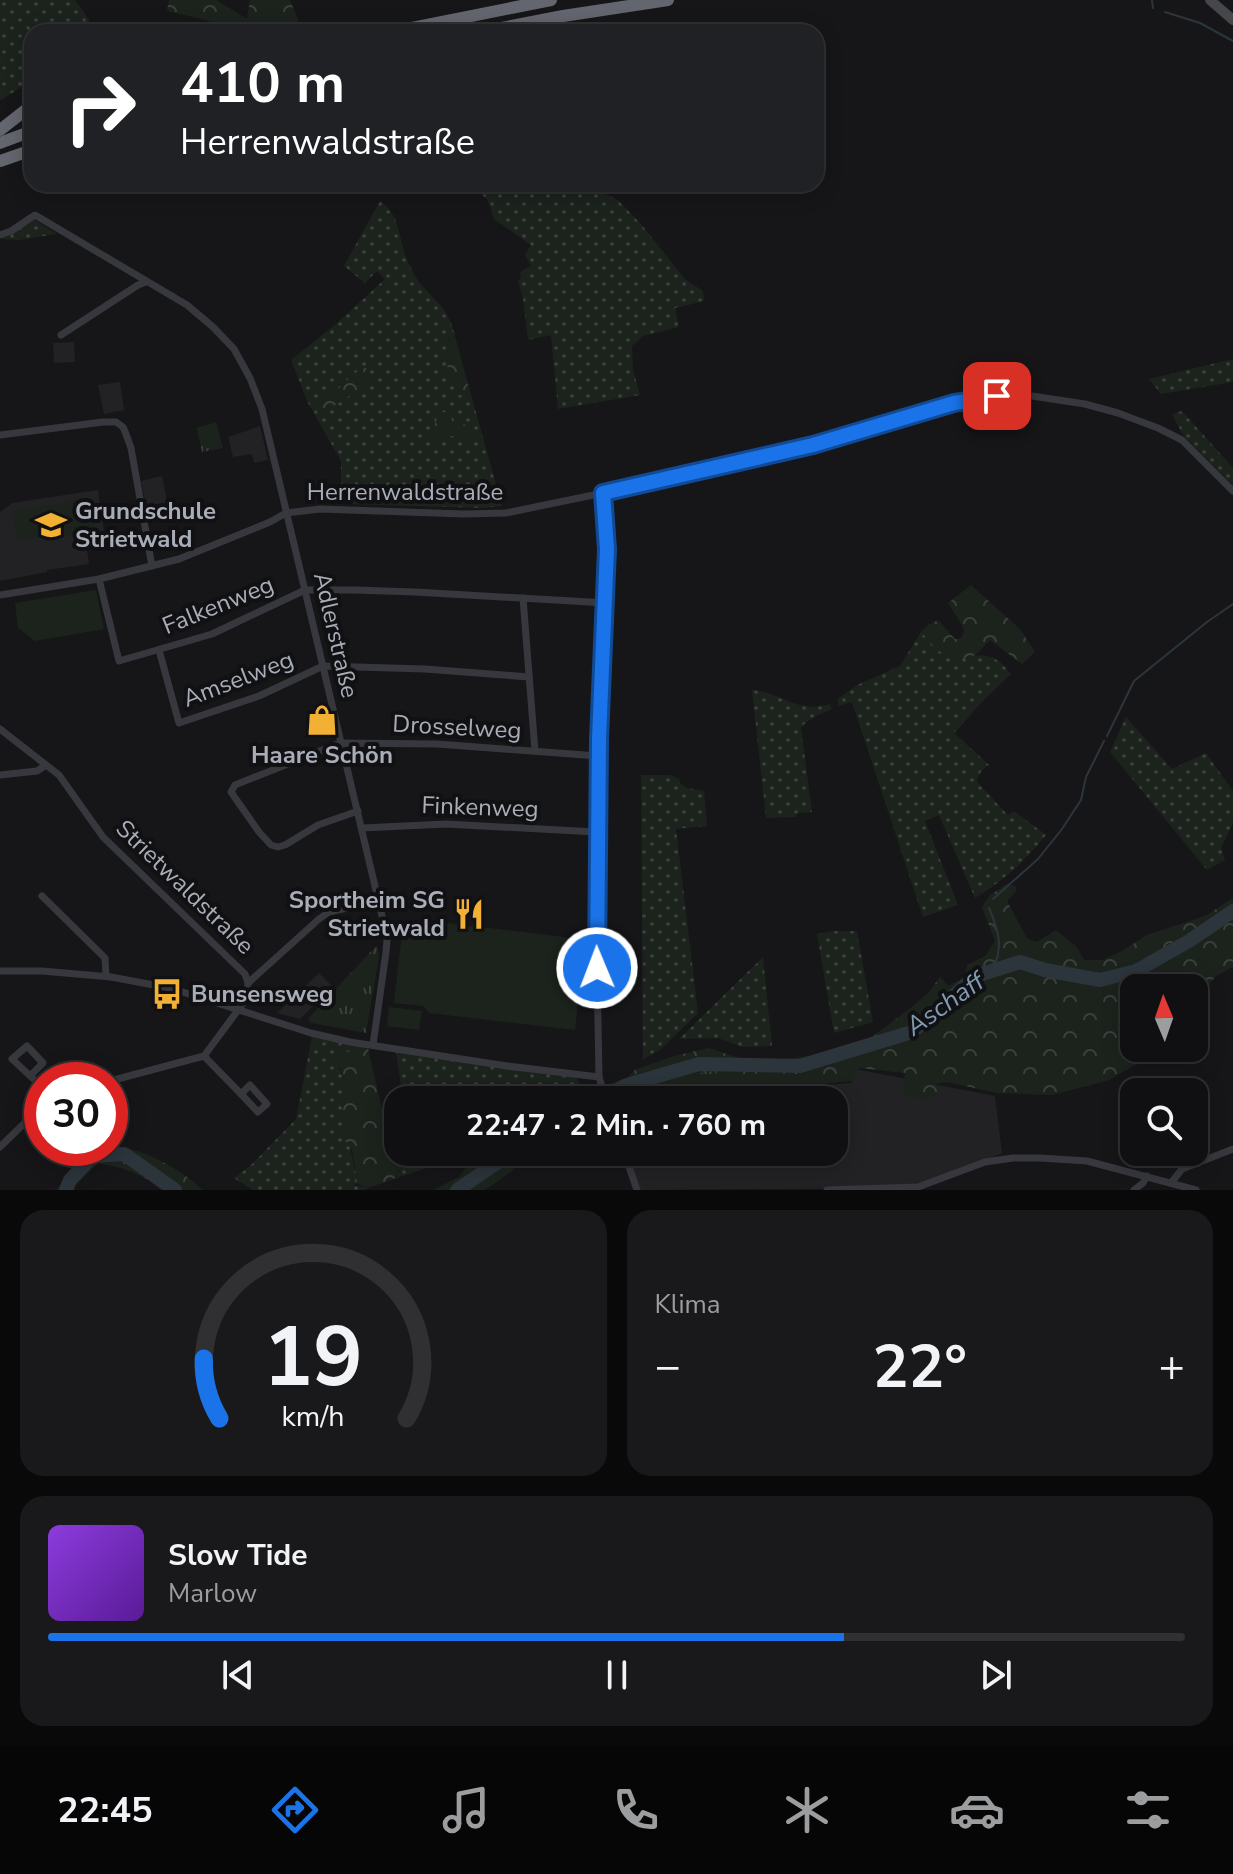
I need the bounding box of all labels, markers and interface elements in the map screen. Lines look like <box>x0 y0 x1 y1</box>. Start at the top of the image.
text: 410 m <box>180 45 345 122</box>
icon: right <box>48 56 152 160</box>
text: Herrenwaldstraße <box>180 118 475 167</box>
pin <box>963 362 1031 430</box>
icon: arrive <box>975 374 1019 418</box>
street label: Herrenwaldstraße <box>307 476 503 508</box>
place label: Grundschule Strietwald <box>75 495 216 555</box>
school or university icon: Grundschule Strietwald <box>34 508 68 542</box>
street label: Falkenweg <box>158 568 278 642</box>
street label: Adlerstraße <box>306 569 366 701</box>
street label: Amselweg <box>178 643 298 715</box>
shop icon: Haare Schön <box>305 703 339 737</box>
street label: Drosselweg <box>392 708 522 746</box>
place label: Haare Schön <box>251 739 393 771</box>
street label: Finkenweg <box>421 789 539 825</box>
street label: Strietwaldstraße <box>109 813 261 961</box>
place label: Sportheim SG Strietwald <box>289 884 445 944</box>
restaurant icon: Sportheim SG Strietwald <box>452 897 486 931</box>
position arrow <box>555 926 639 1010</box>
water label: Aschaff <box>898 963 993 1044</box>
north arrow <box>1120 974 1208 1062</box>
map controls <box>1120 974 1208 1166</box>
bus stop icon: Bunsensweg <box>150 977 184 1011</box>
place label: Bunsensweg <box>191 978 333 1010</box>
speed limit sign: 30 <box>24 1062 128 1166</box>
button: search <box>1120 1078 1208 1166</box>
text: 22:47 · 2 Min. · 760 m <box>466 1105 766 1146</box>
text: Klima <box>655 1287 721 1322</box>
text: 19 <box>263 1301 363 1414</box>
text: 22° <box>872 1326 967 1408</box>
text: − <box>655 1337 681 1397</box>
text: + <box>1159 1337 1185 1397</box>
text: km/h <box>282 1397 345 1436</box>
text: Slow Tide <box>168 1535 308 1576</box>
text: Marlow <box>168 1576 257 1611</box>
icon: previous <box>216 1653 260 1697</box>
icon: pause <box>595 1653 639 1697</box>
icon: next <box>974 1653 1018 1697</box>
icon: directions <box>267 1782 323 1838</box>
icon: music <box>438 1782 494 1838</box>
icon: phone <box>608 1782 664 1838</box>
icon: climate <box>779 1782 835 1838</box>
icon: car <box>949 1782 1005 1838</box>
icon: filters <box>1120 1782 1176 1838</box>
text: 22:45 <box>57 1786 153 1835</box>

